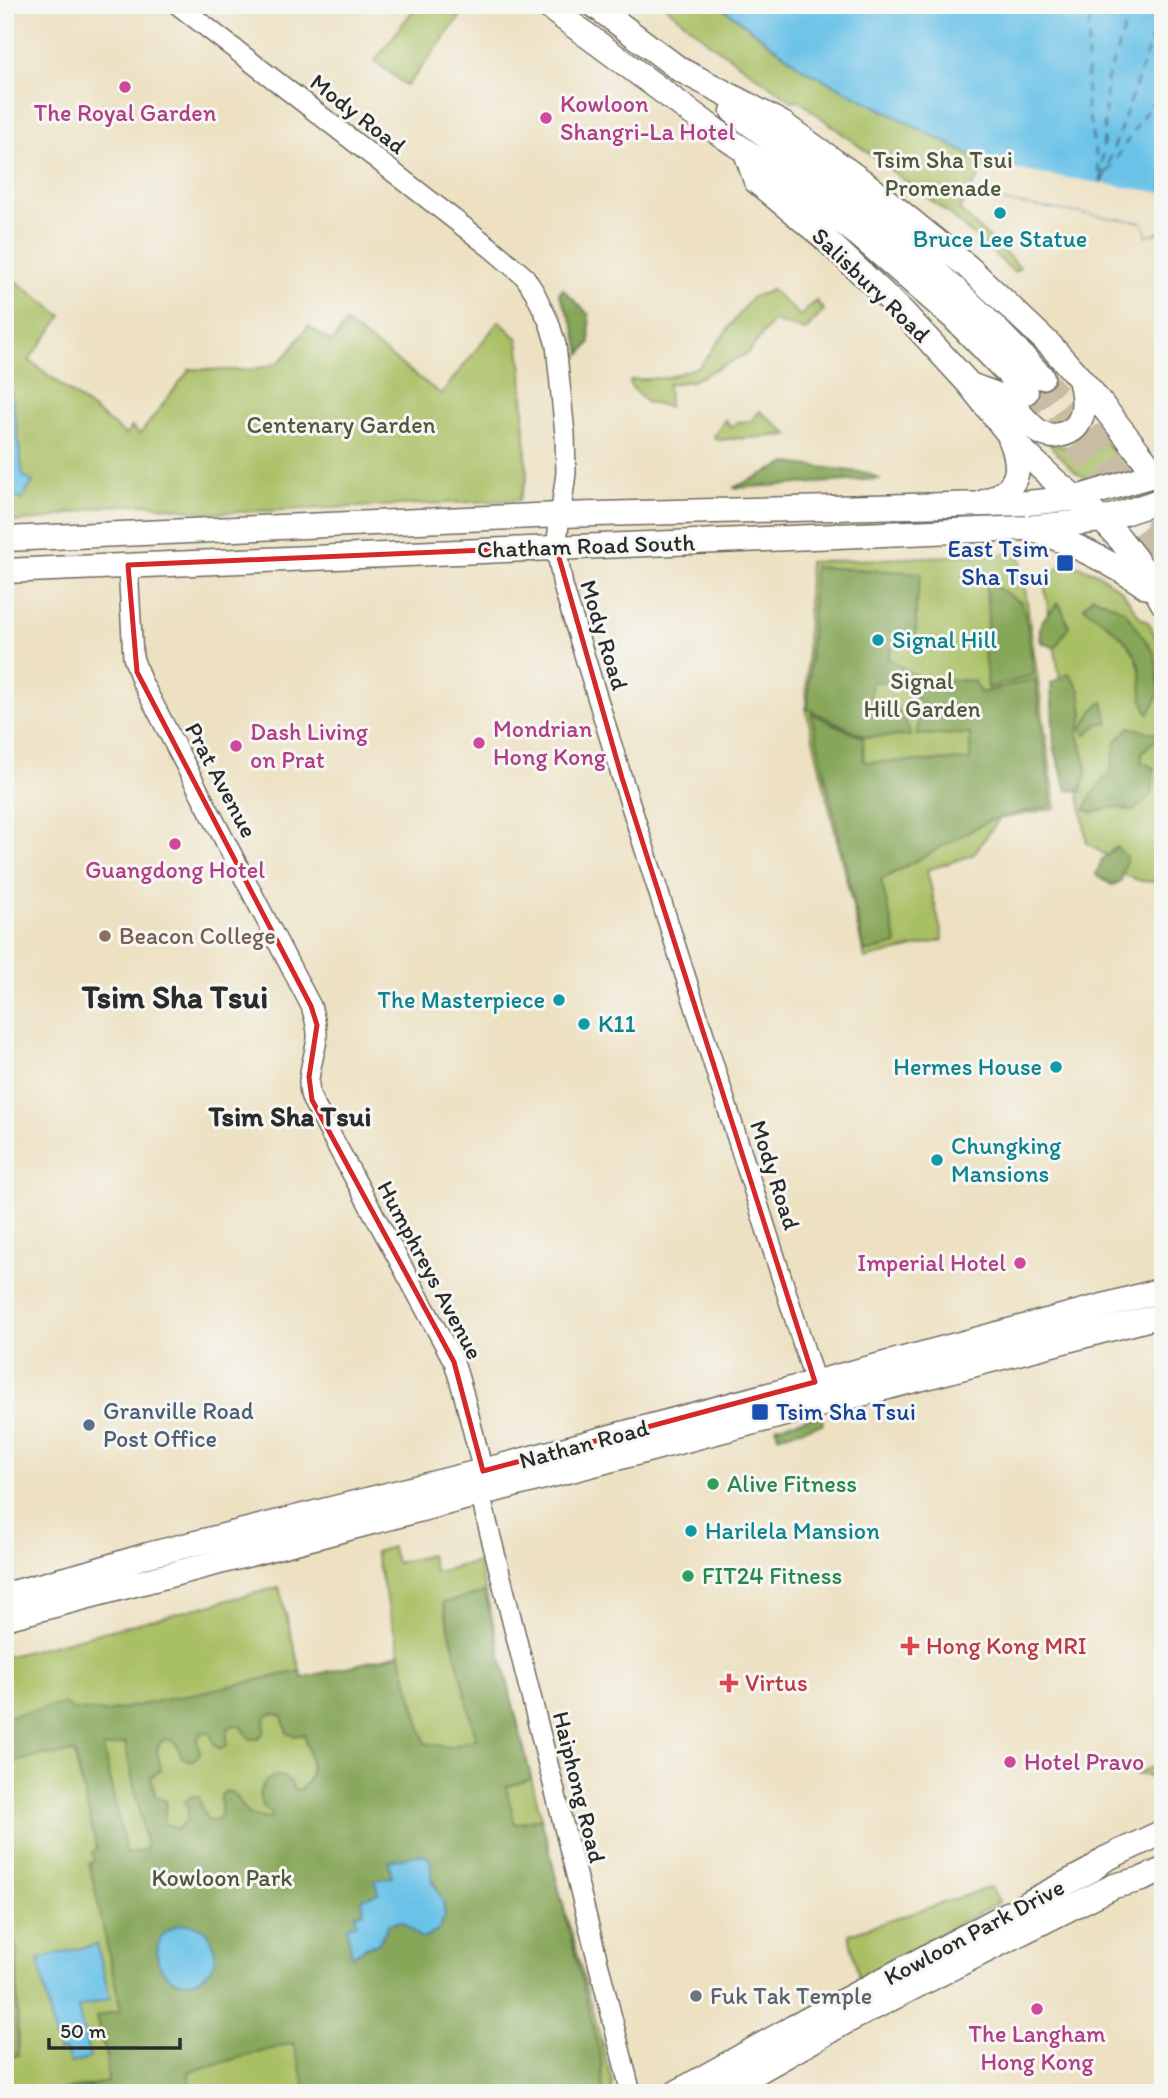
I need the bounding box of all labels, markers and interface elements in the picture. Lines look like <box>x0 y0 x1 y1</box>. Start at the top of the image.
street label: Mody Road <box>305 67 412 160</box>
marker: The Royal Garden <box>117 79 133 95</box>
place label: Kowloon Shangri-La Hotel <box>560 89 735 146</box>
place label: The Royal Garden <box>34 98 217 127</box>
marker: Kowloon Shangri-La Hotel <box>538 110 554 126</box>
park label: Tsim Sha Tsui Promenade <box>873 145 1013 202</box>
marker: Bruce Lee Statue <box>992 205 1008 221</box>
street label: Salisbury Road <box>806 221 937 348</box>
place label: Bruce Lee Statue <box>913 224 1087 253</box>
park label: Centenary Garden <box>246 410 436 439</box>
street label: Chatham Road South <box>476 527 696 564</box>
place label: East Tsim Sha Tsui <box>948 534 1049 591</box>
marker: East Tsim Sha Tsui <box>1055 553 1075 573</box>
street label: Mody Road <box>574 576 635 693</box>
place label: Signal Hill <box>892 625 997 654</box>
marker: Signal Hill <box>870 632 886 648</box>
park label: Signal Hill Garden <box>863 666 981 723</box>
place label: Mondrian Hong Kong <box>493 714 607 771</box>
street label: Prat Avenue <box>179 717 264 842</box>
place label: Dash Living on Prat <box>250 717 369 774</box>
marker: Mondrian Hong Kong <box>471 735 487 751</box>
marker: Dash Living on Prat <box>228 738 244 754</box>
marker: Guangdong Hotel <box>167 836 183 852</box>
place label: Guangdong Hotel <box>85 855 265 884</box>
place label: Beacon College <box>119 921 276 950</box>
marker: Beacon College <box>97 928 113 944</box>
district label: Tsim Sha Tsui <box>81 978 268 1016</box>
place label: The Masterpiece <box>378 985 545 1014</box>
marker: The Masterpiece <box>551 992 567 1008</box>
place label: K11 <box>598 1009 636 1038</box>
marker: K11 <box>576 1016 592 1032</box>
place label: Hermes House <box>893 1052 1042 1081</box>
marker: Hermes House <box>1048 1059 1064 1075</box>
district label: Tsim Sha Tsui <box>207 1099 372 1133</box>
street label: Mody Road <box>744 1116 807 1233</box>
place label: Chungking Mansions <box>951 1131 1062 1188</box>
marker: Chungking Mansions <box>929 1152 945 1168</box>
street label: Humphreys Avenue <box>371 1175 490 1364</box>
place label: Imperial Hotel <box>857 1248 1006 1277</box>
marker: Imperial Hotel <box>1012 1255 1028 1271</box>
place label: Granville Road Post Office <box>103 1396 254 1453</box>
place label: Tsim Sha Tsui <box>776 1397 916 1426</box>
marker: Tsim Sha Tsui <box>750 1402 770 1422</box>
street label: Nathan Road <box>516 1412 652 1475</box>
marker: Granville Road Post Office <box>81 1417 97 1433</box>
place label: Alive Fitness <box>727 1469 857 1498</box>
marker: Alive Fitness <box>705 1476 721 1492</box>
place label: Harilela Mansion <box>705 1516 880 1545</box>
marker: Harilela Mansion <box>683 1523 699 1539</box>
place label: FIT24 Fitness <box>702 1561 842 1590</box>
marker: FIT24 Fitness <box>680 1568 696 1584</box>
place label: Hong Kong MRI <box>926 1631 1087 1660</box>
marker: Hong Kong MRI <box>900 1636 920 1656</box>
place label: Virtus <box>745 1668 808 1697</box>
marker: Virtus <box>719 1673 739 1693</box>
street label: Haiphong Road <box>547 1708 612 1866</box>
place label: Hotel Pravo <box>1024 1747 1144 1776</box>
marker: Hotel Pravo <box>1002 1754 1018 1770</box>
park label: Kowloon Park <box>151 1863 293 1892</box>
street label: Kowloon Park Drive <box>879 1872 1069 1991</box>
place label: Fuk Tak Temple <box>710 1981 872 2010</box>
marker: Fuk Tak Temple <box>688 1988 704 2004</box>
marker: The Langham Hong Kong <box>1029 2001 1045 2017</box>
scale bar <box>49 2007 180 2051</box>
text: 50 m <box>60 2018 107 2043</box>
place label: The Langham Hong Kong <box>969 2019 1105 2076</box>

